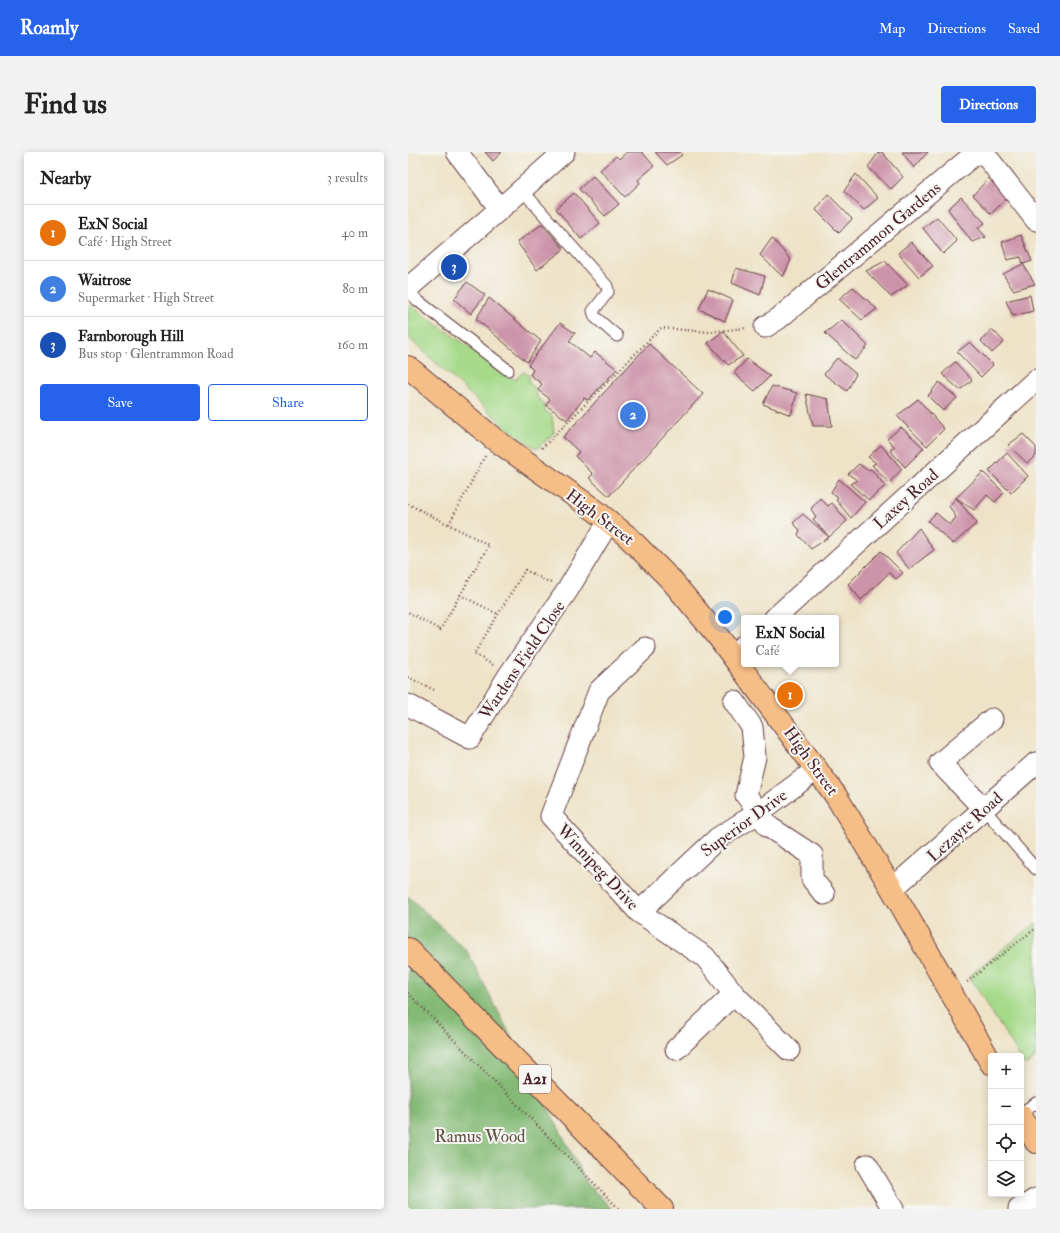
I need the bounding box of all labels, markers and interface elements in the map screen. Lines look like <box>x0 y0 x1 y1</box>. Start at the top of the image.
text: Roamly <box>20 16 78 40</box>
text: Map <box>879 20 905 37</box>
text: Directions <box>927 20 986 37</box>
text: Saved <box>1008 20 1040 37</box>
button: Directions <box>941 86 1036 123</box>
text: Find us <box>24 87 107 122</box>
text: Nearby <box>40 168 91 189</box>
text: 3 results <box>327 170 368 186</box>
street label: Glentrammon Gardens <box>811 177 945 295</box>
text: ExN Social <box>78 215 148 234</box>
text: 1 <box>51 225 55 241</box>
text: 40 m <box>342 225 368 241</box>
text: Café · High Street <box>78 234 172 250</box>
pin: 3 <box>441 252 467 282</box>
text: Waitrose <box>78 271 131 290</box>
text: 2 <box>50 281 56 297</box>
text: 80 m <box>342 281 368 297</box>
text: Supermarket · High Street <box>78 290 214 306</box>
text: Farnborough Hill <box>78 327 184 346</box>
text: 3 <box>51 337 56 353</box>
text: 160 m <box>337 337 368 353</box>
text: Bus stop · Glentrammon Road <box>78 346 234 362</box>
button: Save <box>40 384 200 421</box>
button: Share <box>208 384 368 421</box>
pin: 2 <box>620 400 646 430</box>
street label: Laxey Road <box>869 464 944 534</box>
street label: High Street <box>562 484 639 550</box>
street label: Wardens Field Close <box>474 597 570 724</box>
your location <box>715 607 735 627</box>
popup <box>741 615 839 667</box>
text: ExN Social <box>755 624 825 643</box>
text: Café <box>755 643 780 659</box>
pin: 1 <box>777 680 803 710</box>
street label: High Street <box>779 722 843 800</box>
street label: Superior Drive <box>697 785 792 862</box>
street label: Lezayre Road <box>923 787 1008 867</box>
street label: Winnipeg Drive <box>551 819 643 915</box>
map controls <box>988 1053 1024 1197</box>
button: + <box>988 1053 1024 1089</box>
road number: A21 <box>519 1065 551 1093</box>
button: − <box>988 1089 1024 1125</box>
button: locate <box>988 1125 1024 1161</box>
park label: Ramus Wood <box>435 1126 526 1147</box>
button: layers <box>988 1161 1024 1197</box>

